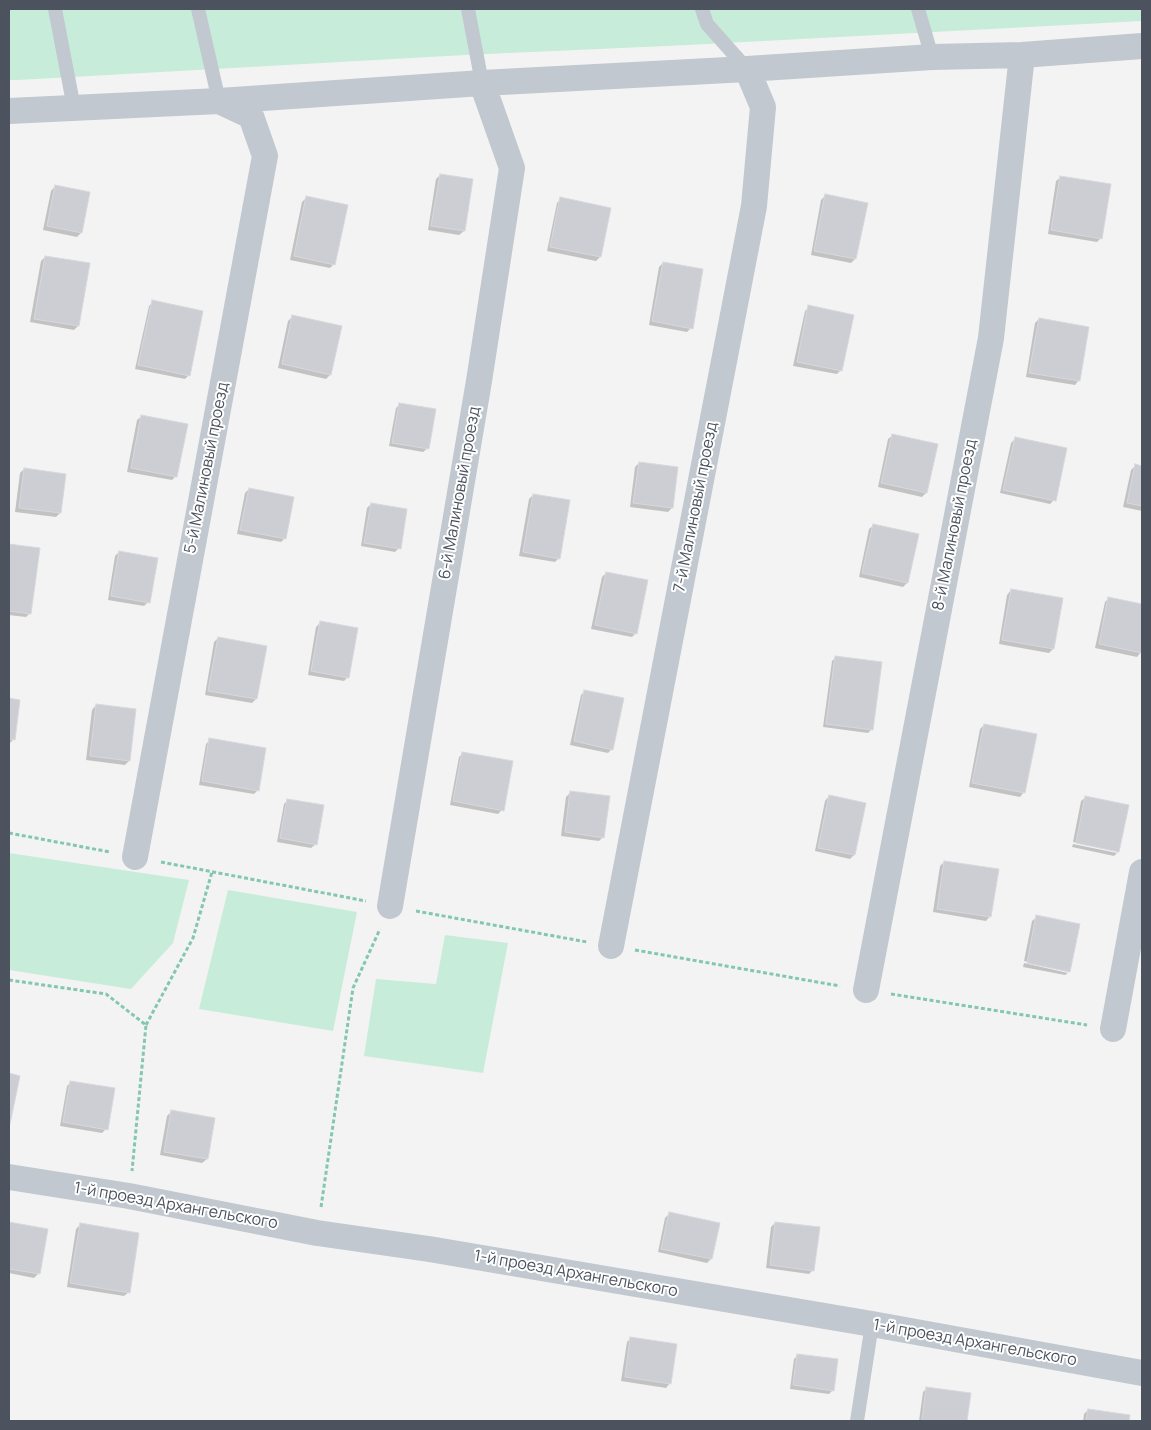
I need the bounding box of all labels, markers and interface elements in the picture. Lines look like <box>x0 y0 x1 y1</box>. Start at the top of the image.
street label: 5-й Малиновый проезд <box>181 381 233 555</box>
street label: 6-й Малиновый проезд <box>435 405 485 581</box>
street label: 7-й Малиновый проезд <box>670 420 722 594</box>
street label: 8-й Малиновый проезд <box>929 438 981 612</box>
street label: 1-й проезд Архангельского <box>73 1179 279 1233</box>
street label: 1-й проезд Архангельского <box>473 1247 679 1301</box>
street label: 1-й проезд Архангельского <box>872 1316 1078 1370</box>

